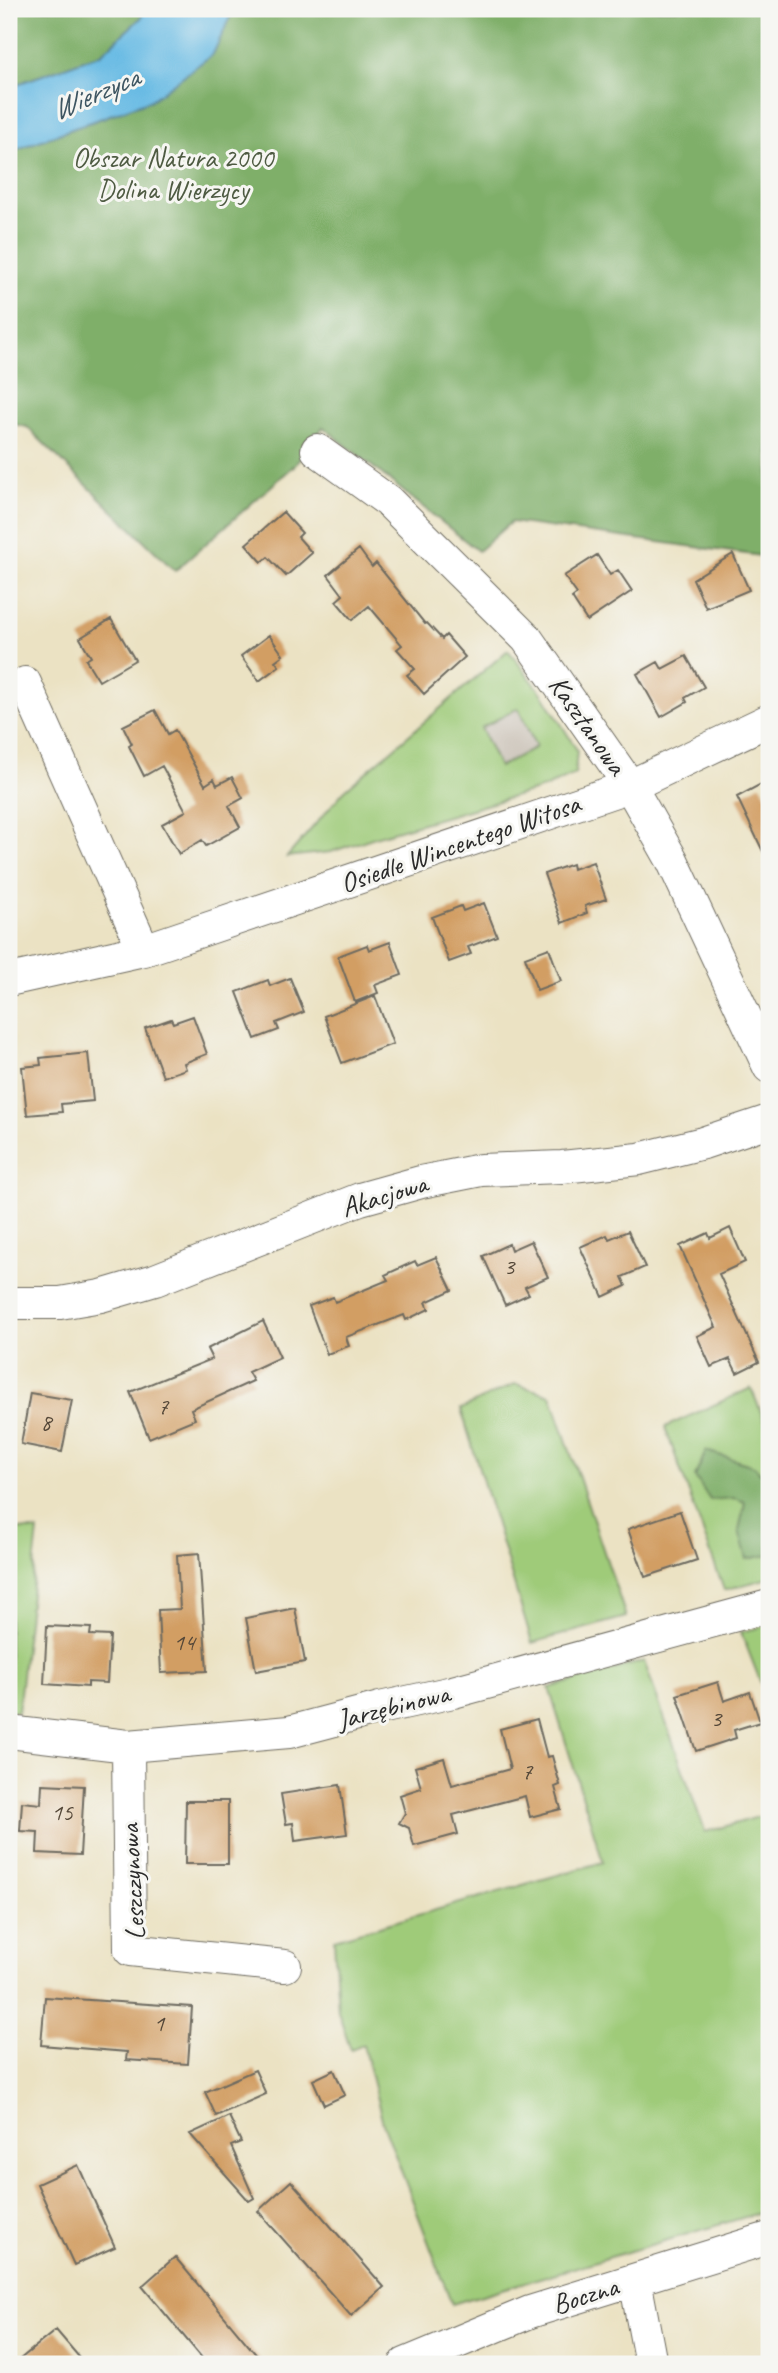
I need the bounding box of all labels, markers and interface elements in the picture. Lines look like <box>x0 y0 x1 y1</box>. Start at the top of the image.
water label: Wierzyca <box>46 56 148 128</box>
park label: Obszar Natura 2000 Dolina Wierzycy <box>73 140 276 207</box>
street label: Kasztanowa <box>541 669 636 783</box>
street label: Osiedle Wincentego Witosa <box>335 785 586 900</box>
street label: Akacjowa <box>337 1165 434 1225</box>
house number: 3 <box>504 1251 517 1281</box>
house number: 7 <box>158 1391 170 1421</box>
house number: 8 <box>41 1407 54 1437</box>
house number: 14 <box>173 1627 197 1657</box>
street label: Jarzębinowa <box>331 1675 455 1737</box>
house number: 3 <box>711 1703 724 1733</box>
house number: 7 <box>522 1756 534 1786</box>
house number: 15 <box>51 1797 74 1827</box>
street label: Leszczynowa <box>111 1821 153 1941</box>
house number: 1 <box>154 2008 166 2038</box>
street label: Boczna <box>548 2268 624 2322</box>

